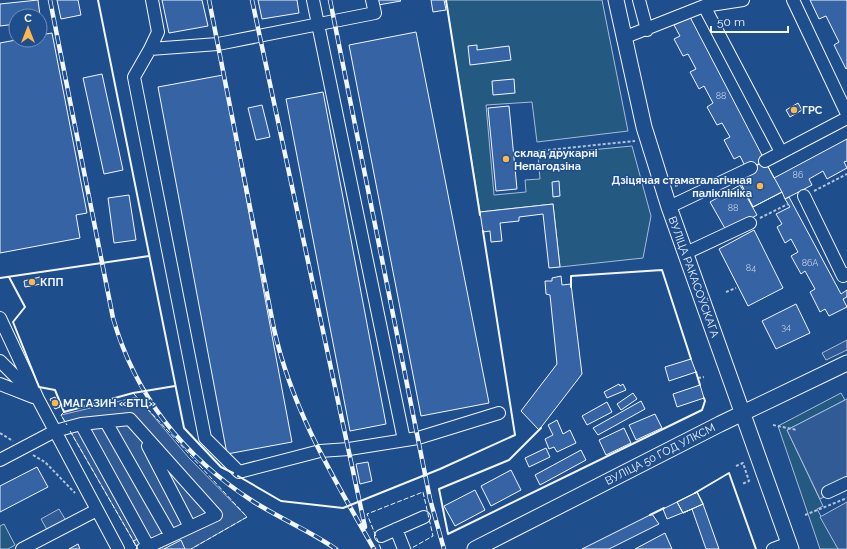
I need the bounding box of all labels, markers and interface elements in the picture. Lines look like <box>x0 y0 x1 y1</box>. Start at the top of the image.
north arrow <box>8 8 48 48</box>
scale bar <box>711 8 788 34</box>
text: С <box>24 12 32 25</box>
text: 50 m <box>717 15 745 29</box>
house number: 88 <box>716 91 726 101</box>
place label: ГРС <box>802 104 823 117</box>
marker: ГРС <box>789 105 799 115</box>
place label: склад друкарні Непагодзіна <box>514 147 598 173</box>
marker: склад друкарні Непагодзіна <box>501 154 511 164</box>
house number: 86 <box>793 170 804 180</box>
place label: Дзіцячая стаматалагічная паліклініка <box>611 174 752 200</box>
marker: Дзіцячая стаматалагічная паліклініка <box>755 181 765 191</box>
house number: 88 <box>728 203 738 213</box>
street label: ВУЛІЦА РАКАСОЎСКАГА <box>665 215 722 340</box>
house number: 86А <box>802 258 818 268</box>
house number: 84 <box>746 263 756 273</box>
place label: КПП <box>40 276 64 289</box>
marker: КПП <box>27 277 37 287</box>
house number: 34 <box>781 322 791 332</box>
place label: МАГАЗИН «БТЦ» <box>63 397 156 410</box>
marker: МАГАЗИН «БТЦ» <box>50 398 60 408</box>
street label: ВУЛІЦА 50 ГОД УЛКСМ <box>603 421 717 488</box>

